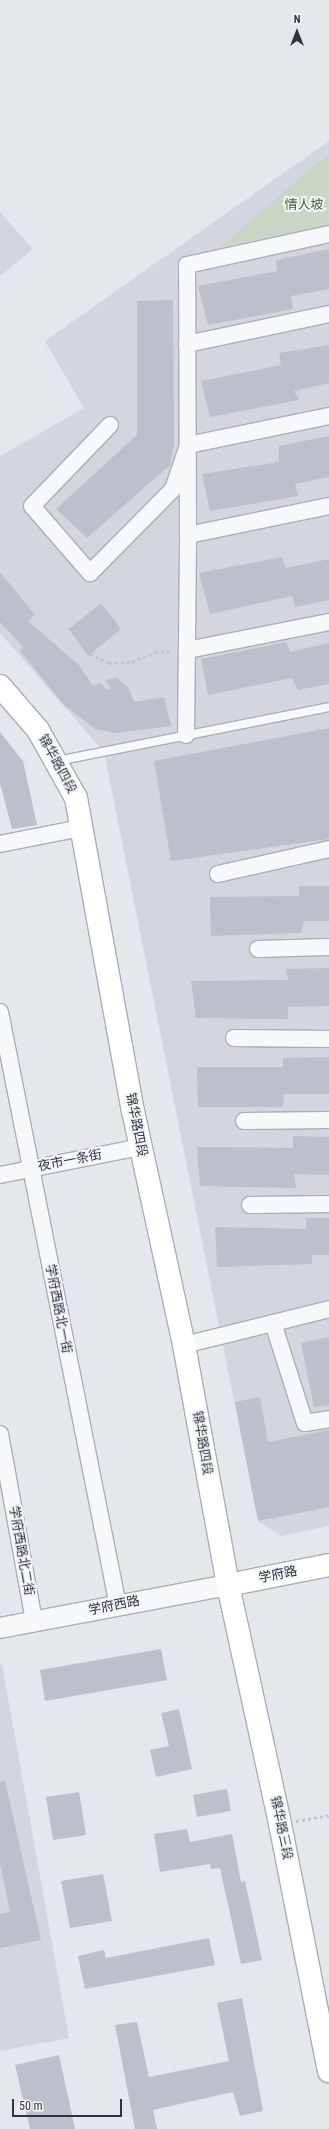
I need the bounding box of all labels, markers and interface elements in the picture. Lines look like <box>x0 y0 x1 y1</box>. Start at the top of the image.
north arrow <box>277 12 317 52</box>
text: N <box>294 13 300 26</box>
park label: 情人坡 <box>285 197 323 213</box>
street label: 锦华路四段 <box>34 732 80 796</box>
street label: 锦华路四段 <box>122 1092 150 1158</box>
street label: 夜市一条街 <box>37 1147 103 1175</box>
street label: 学府西路北一街 <box>42 1263 74 1355</box>
street label: 锦华路四段 <box>189 1410 215 1476</box>
street label: 学府西路北二街 <box>5 1505 37 1597</box>
street label: 学府路 <box>257 1564 299 1586</box>
street label: 学府西路 <box>87 1593 141 1619</box>
street label: 锦华路三段 <box>267 1795 295 1861</box>
scale bar <box>14 2091 124 2117</box>
text: 50 m <box>19 2099 43 2113</box>

